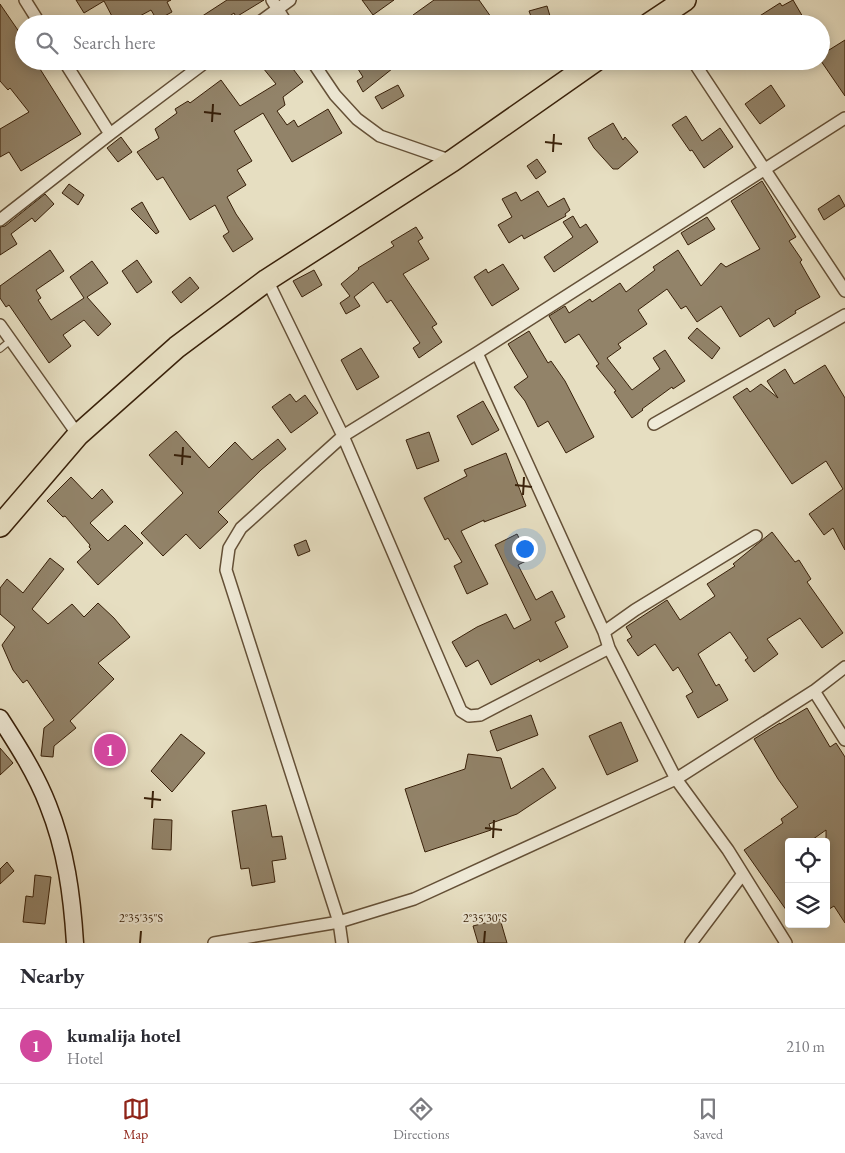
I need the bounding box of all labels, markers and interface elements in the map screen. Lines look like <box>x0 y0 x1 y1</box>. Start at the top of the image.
search box <box>15 15 830 70</box>
icon: search <box>33 29 61 57</box>
text: Search here <box>73 30 155 55</box>
your location <box>512 536 538 562</box>
pin: 1 <box>94 731 126 769</box>
map controls <box>785 838 830 928</box>
button: locate <box>785 838 830 883</box>
button: layers <box>785 883 830 928</box>
text: 2°35'35"S <box>119 910 164 926</box>
text: 2°35'30"S <box>463 910 508 926</box>
text: Nearby <box>20 962 84 989</box>
text: kumalija hotel <box>67 1023 181 1048</box>
text: 1 <box>32 1036 40 1057</box>
text: 210 m <box>786 1036 825 1057</box>
text: Hotel <box>67 1048 103 1069</box>
tab: Map <box>122 1095 150 1143</box>
tab: Directions <box>393 1095 450 1143</box>
tab: Saved <box>693 1095 723 1143</box>

